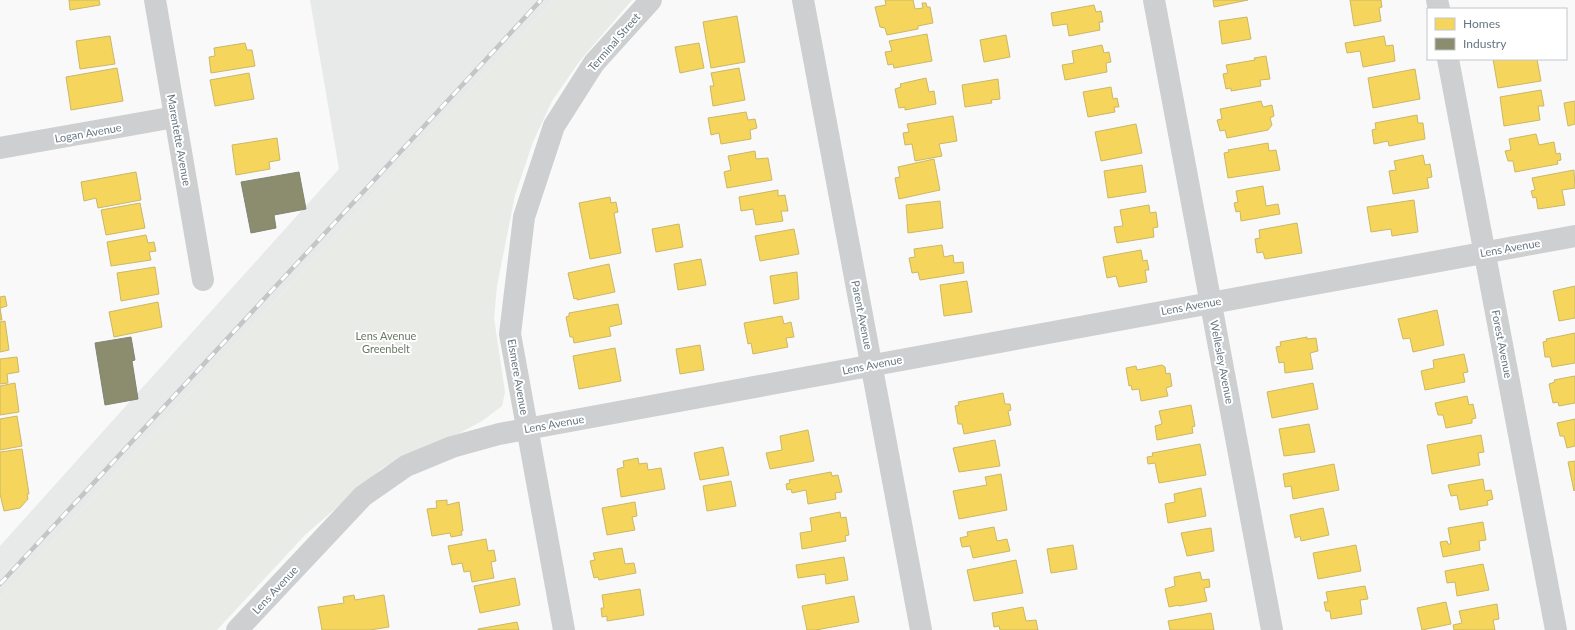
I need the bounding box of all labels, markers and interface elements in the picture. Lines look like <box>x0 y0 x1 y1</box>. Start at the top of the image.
legend <box>1427 8 1567 60</box>
street label: Terminal Street <box>585 10 642 73</box>
text: Homes <box>1463 16 1500 31</box>
text: Industry <box>1463 36 1507 51</box>
street label: Marentette Avenue <box>165 93 194 187</box>
street label: Logan Avenue <box>53 120 123 145</box>
street label: Lens Avenue <box>1479 236 1541 259</box>
street label: Parent Avenue <box>849 279 876 351</box>
street label: Lens Avenue <box>1160 294 1222 317</box>
street label: Forest Avenue <box>1490 309 1516 379</box>
street label: Wellesley Avenue <box>1208 319 1237 405</box>
park label: Lens Avenue Greenbelt <box>356 329 417 355</box>
street label: Elsmere Avenue <box>505 338 532 416</box>
street label: Lens Avenue <box>841 352 903 377</box>
street label: Lens Avenue <box>523 412 585 435</box>
street label: Lens Avenue <box>249 563 300 616</box>

